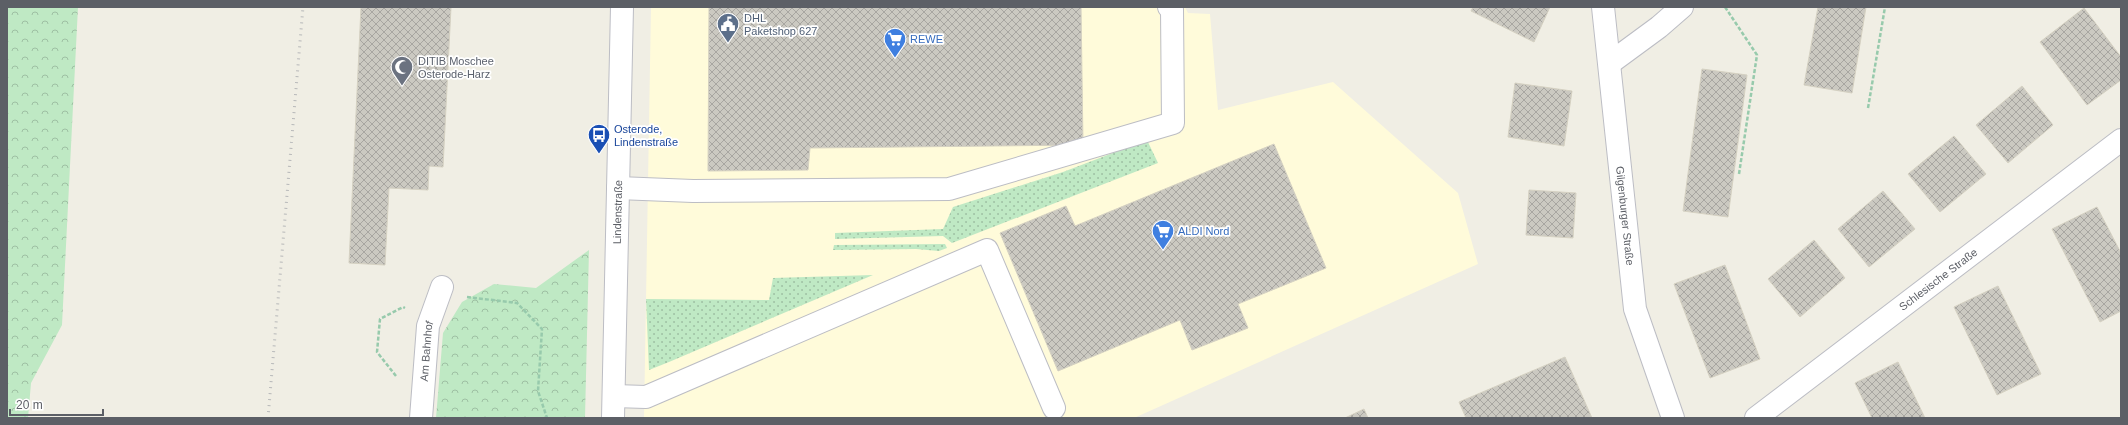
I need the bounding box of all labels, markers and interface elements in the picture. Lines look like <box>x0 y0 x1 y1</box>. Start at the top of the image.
public building icon: DHL Paketshop 627 <box>715 11 741 44</box>
place label: DHL Paketshop 627 <box>744 12 817 37</box>
supermarket icon: REWE <box>882 26 908 59</box>
place label: REWE <box>910 33 943 45</box>
mosque icon: DITIB Moschee Osterode-Harz <box>389 54 415 87</box>
place label: DITIB Moschee Osterode-Harz <box>418 55 494 80</box>
bus stop icon: Osterode, Lindenstraße <box>586 122 612 155</box>
place label: Osterode, Lindenstraße <box>614 123 678 148</box>
street label: Gilgenburger Straße <box>1614 166 1636 266</box>
street label: Lindenstraße <box>611 180 624 244</box>
supermarket icon: ALDI Nord <box>1150 218 1176 251</box>
place label: ALDI Nord <box>1178 225 1229 237</box>
street label: Schlesische Straße <box>1897 246 1980 313</box>
street label: Am Bahnhof <box>418 318 436 382</box>
scale bar <box>10 391 103 417</box>
text: 20 m <box>16 398 43 412</box>

